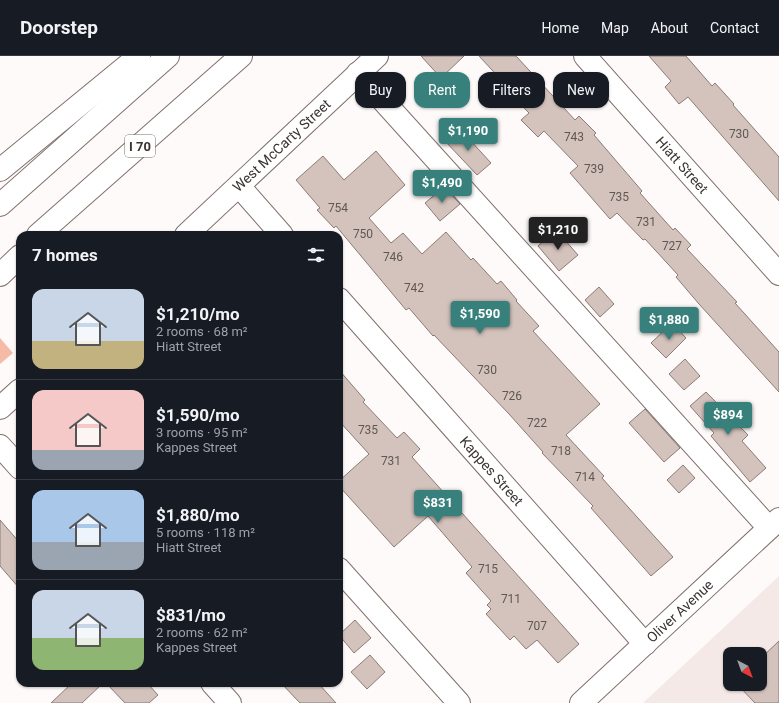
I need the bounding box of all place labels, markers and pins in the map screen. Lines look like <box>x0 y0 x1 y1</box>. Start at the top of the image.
pin: $1,190 <box>435 118 501 152</box>
pin: $1,490 <box>409 170 475 204</box>
pin: $1,210 <box>525 217 591 251</box>
pin: $1,590 <box>447 301 513 335</box>
pin: $1,880 <box>636 307 702 341</box>
pin: $894 <box>704 402 752 436</box>
pin: $831 <box>414 490 462 524</box>

